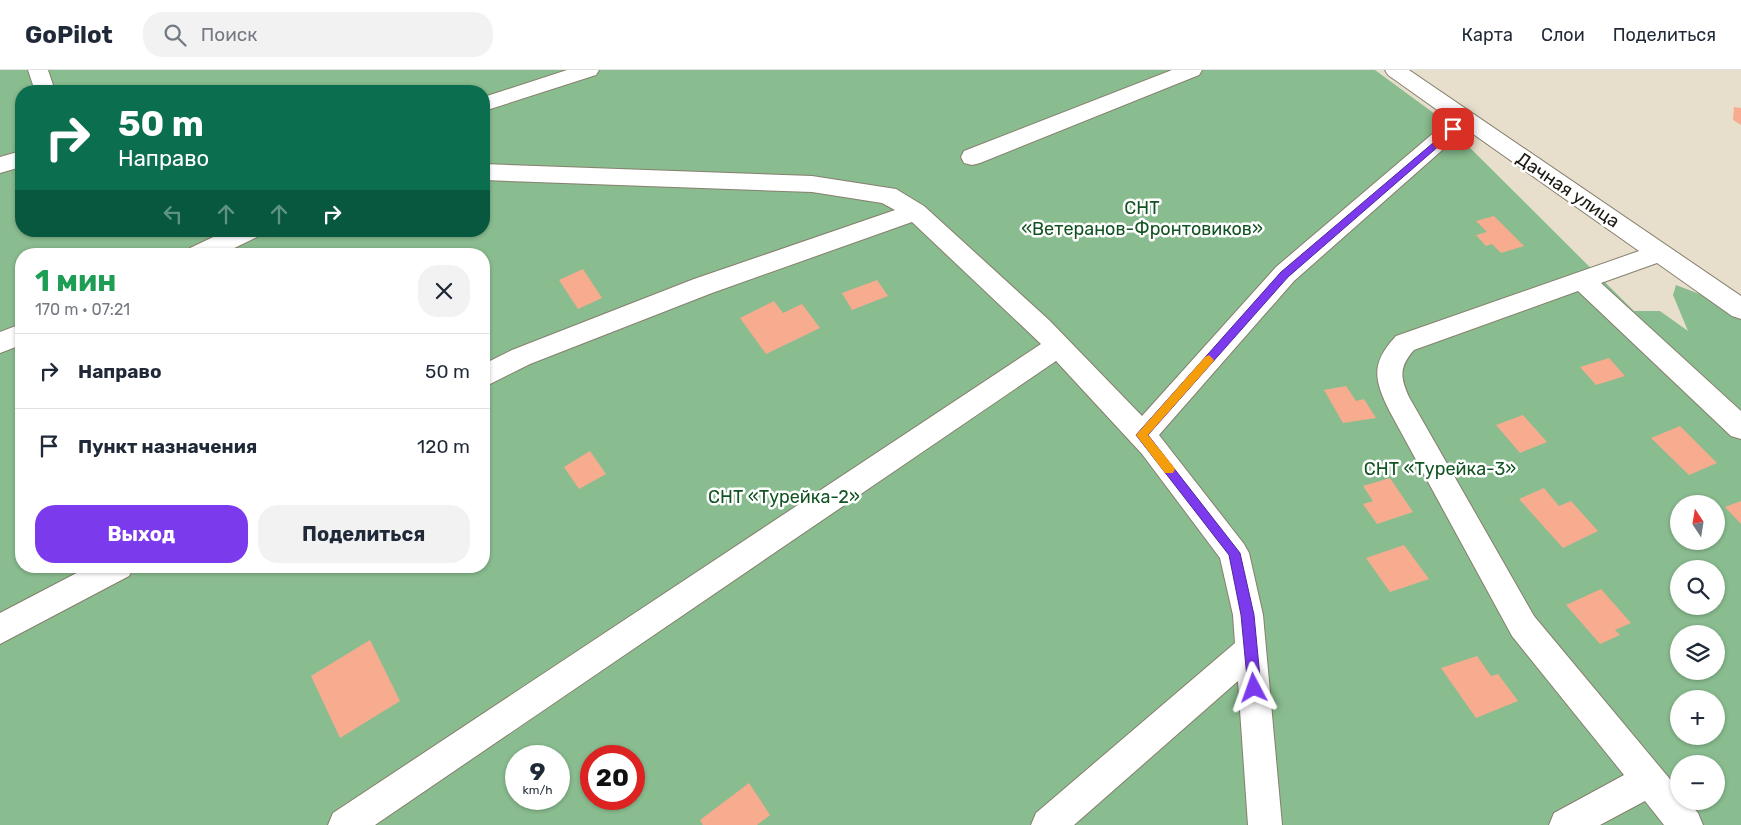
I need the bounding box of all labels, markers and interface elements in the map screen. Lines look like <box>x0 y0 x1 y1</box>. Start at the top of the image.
search box <box>143 12 493 57</box>
text: GoPilot <box>25 21 113 49</box>
icon: search <box>161 21 189 49</box>
text: Поиск <box>201 23 257 46</box>
text: Карта <box>1462 24 1513 46</box>
text: Слои <box>1541 24 1585 46</box>
text: Поделиться <box>1613 24 1716 46</box>
text: 50 m <box>118 103 204 145</box>
icon: right <box>35 105 100 170</box>
pin <box>1432 108 1474 150</box>
icon: arrive <box>1439 115 1467 143</box>
text: Направо <box>118 145 209 172</box>
street label: Дачная улица <box>1512 147 1624 233</box>
park label: СНТ «Ветеранов-Фронтовиков» <box>1021 197 1263 240</box>
icon: left <box>159 200 187 228</box>
icon: ahead <box>212 200 240 228</box>
icon: ahead <box>265 200 293 228</box>
icon: right <box>318 200 346 228</box>
text: 1 мин <box>35 263 116 299</box>
button: close <box>418 265 470 317</box>
text: 170 m · 07:21 <box>35 300 130 319</box>
icon: right <box>35 357 63 385</box>
text: Направо <box>78 360 162 383</box>
text: 50 m <box>425 360 470 383</box>
icon: arrive <box>35 432 63 460</box>
text: Пункт назначения <box>78 435 257 458</box>
text: 120 m <box>417 435 470 458</box>
park label: СНТ «Турейка-3» <box>1364 458 1516 480</box>
park label: СНТ «Турейка-2» <box>708 486 860 508</box>
north arrow <box>1670 495 1725 550</box>
map controls <box>1670 495 1725 810</box>
button: Выход <box>35 505 248 563</box>
button: Поделиться <box>258 505 470 563</box>
button: search <box>1670 560 1725 615</box>
button: layers <box>1670 625 1725 680</box>
position arrow <box>1227 661 1279 713</box>
button: + <box>1670 690 1725 745</box>
speed limit sign: 20 <box>580 745 645 810</box>
button: − <box>1670 755 1725 810</box>
text: 9 <box>529 757 546 786</box>
text: km/h <box>523 783 552 797</box>

